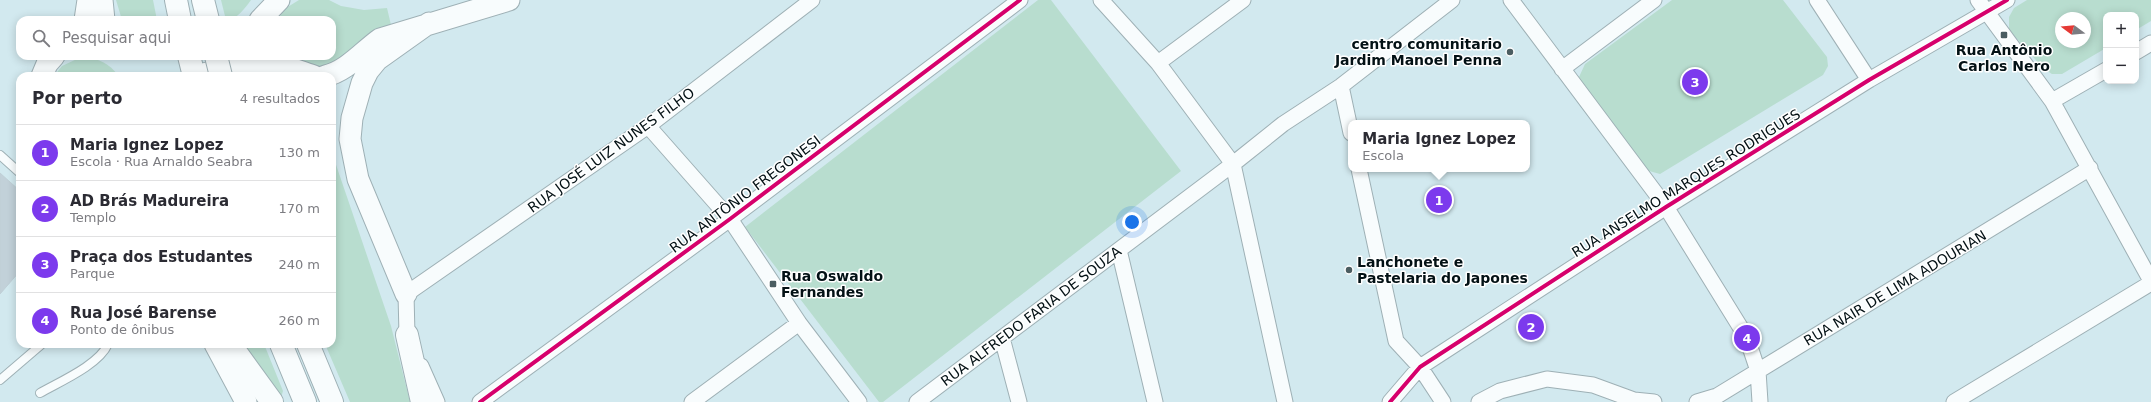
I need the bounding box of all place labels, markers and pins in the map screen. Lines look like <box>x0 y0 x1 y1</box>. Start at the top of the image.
marker: Rua Antônio Carlos Nero <box>1999 30 2009 40</box>
place label: centro comunitario Jardim Manoel Penna <box>1334 36 1502 68</box>
place label: Rua Antônio Carlos Nero <box>1956 42 2053 74</box>
marker: centro comunitario Jardim Manoel Penna <box>1505 47 1515 57</box>
pin: 3 <box>1682 67 1708 97</box>
pin: 1 <box>1426 185 1452 215</box>
place label: Lanchonete e Pastelaria do Japones <box>1357 254 1528 286</box>
marker: Lanchonete e Pastelaria do Japones <box>1344 265 1354 275</box>
place label: Rua Oswaldo Fernandes <box>781 268 884 300</box>
marker: Rua Oswaldo Fernandes <box>768 279 778 289</box>
pin: 2 <box>1518 312 1544 342</box>
pin: 4 <box>1734 323 1760 353</box>

